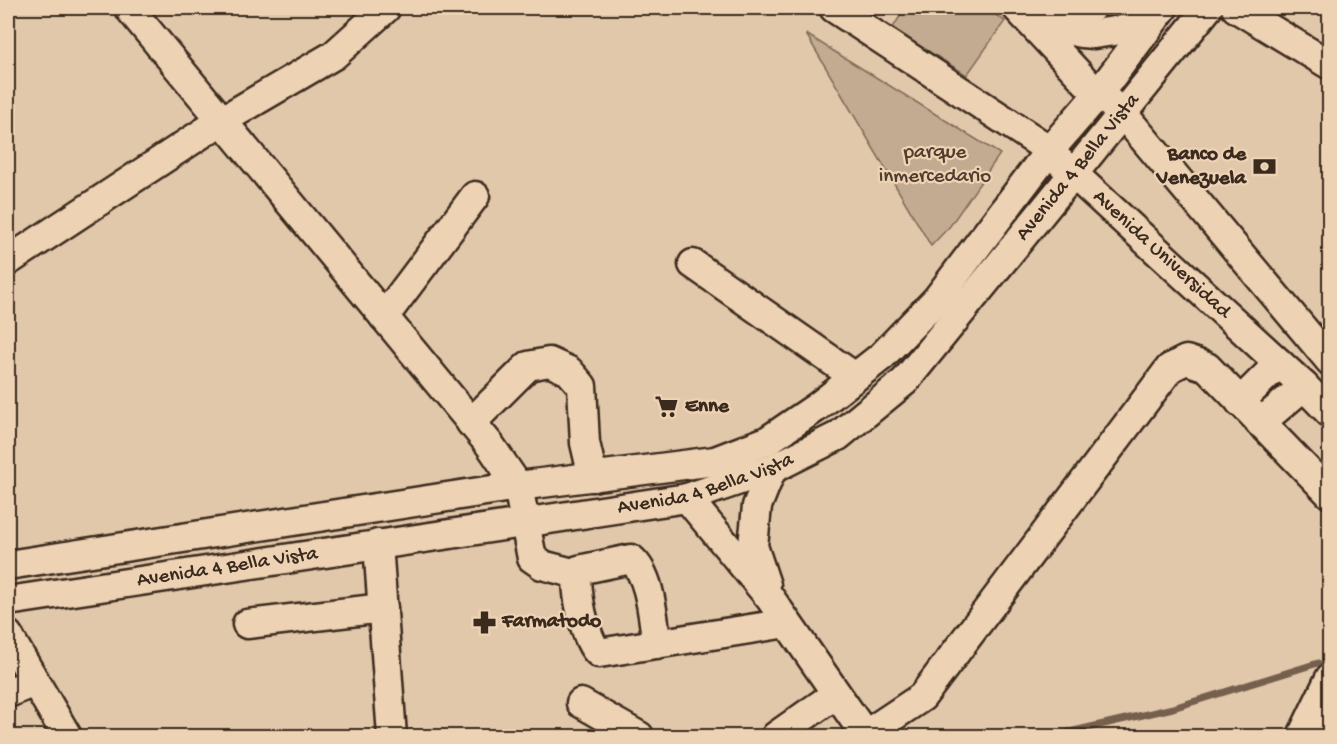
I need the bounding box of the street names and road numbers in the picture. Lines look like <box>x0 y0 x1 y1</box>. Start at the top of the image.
street label: Avenida 4 Bella Vista <box>1011 88 1146 246</box>
street label: Avenida Universidad <box>1087 185 1237 326</box>
street label: Avenida 4 Bella Vista <box>616 447 799 521</box>
street label: Avenida 4 Bella Vista <box>135 541 321 594</box>

